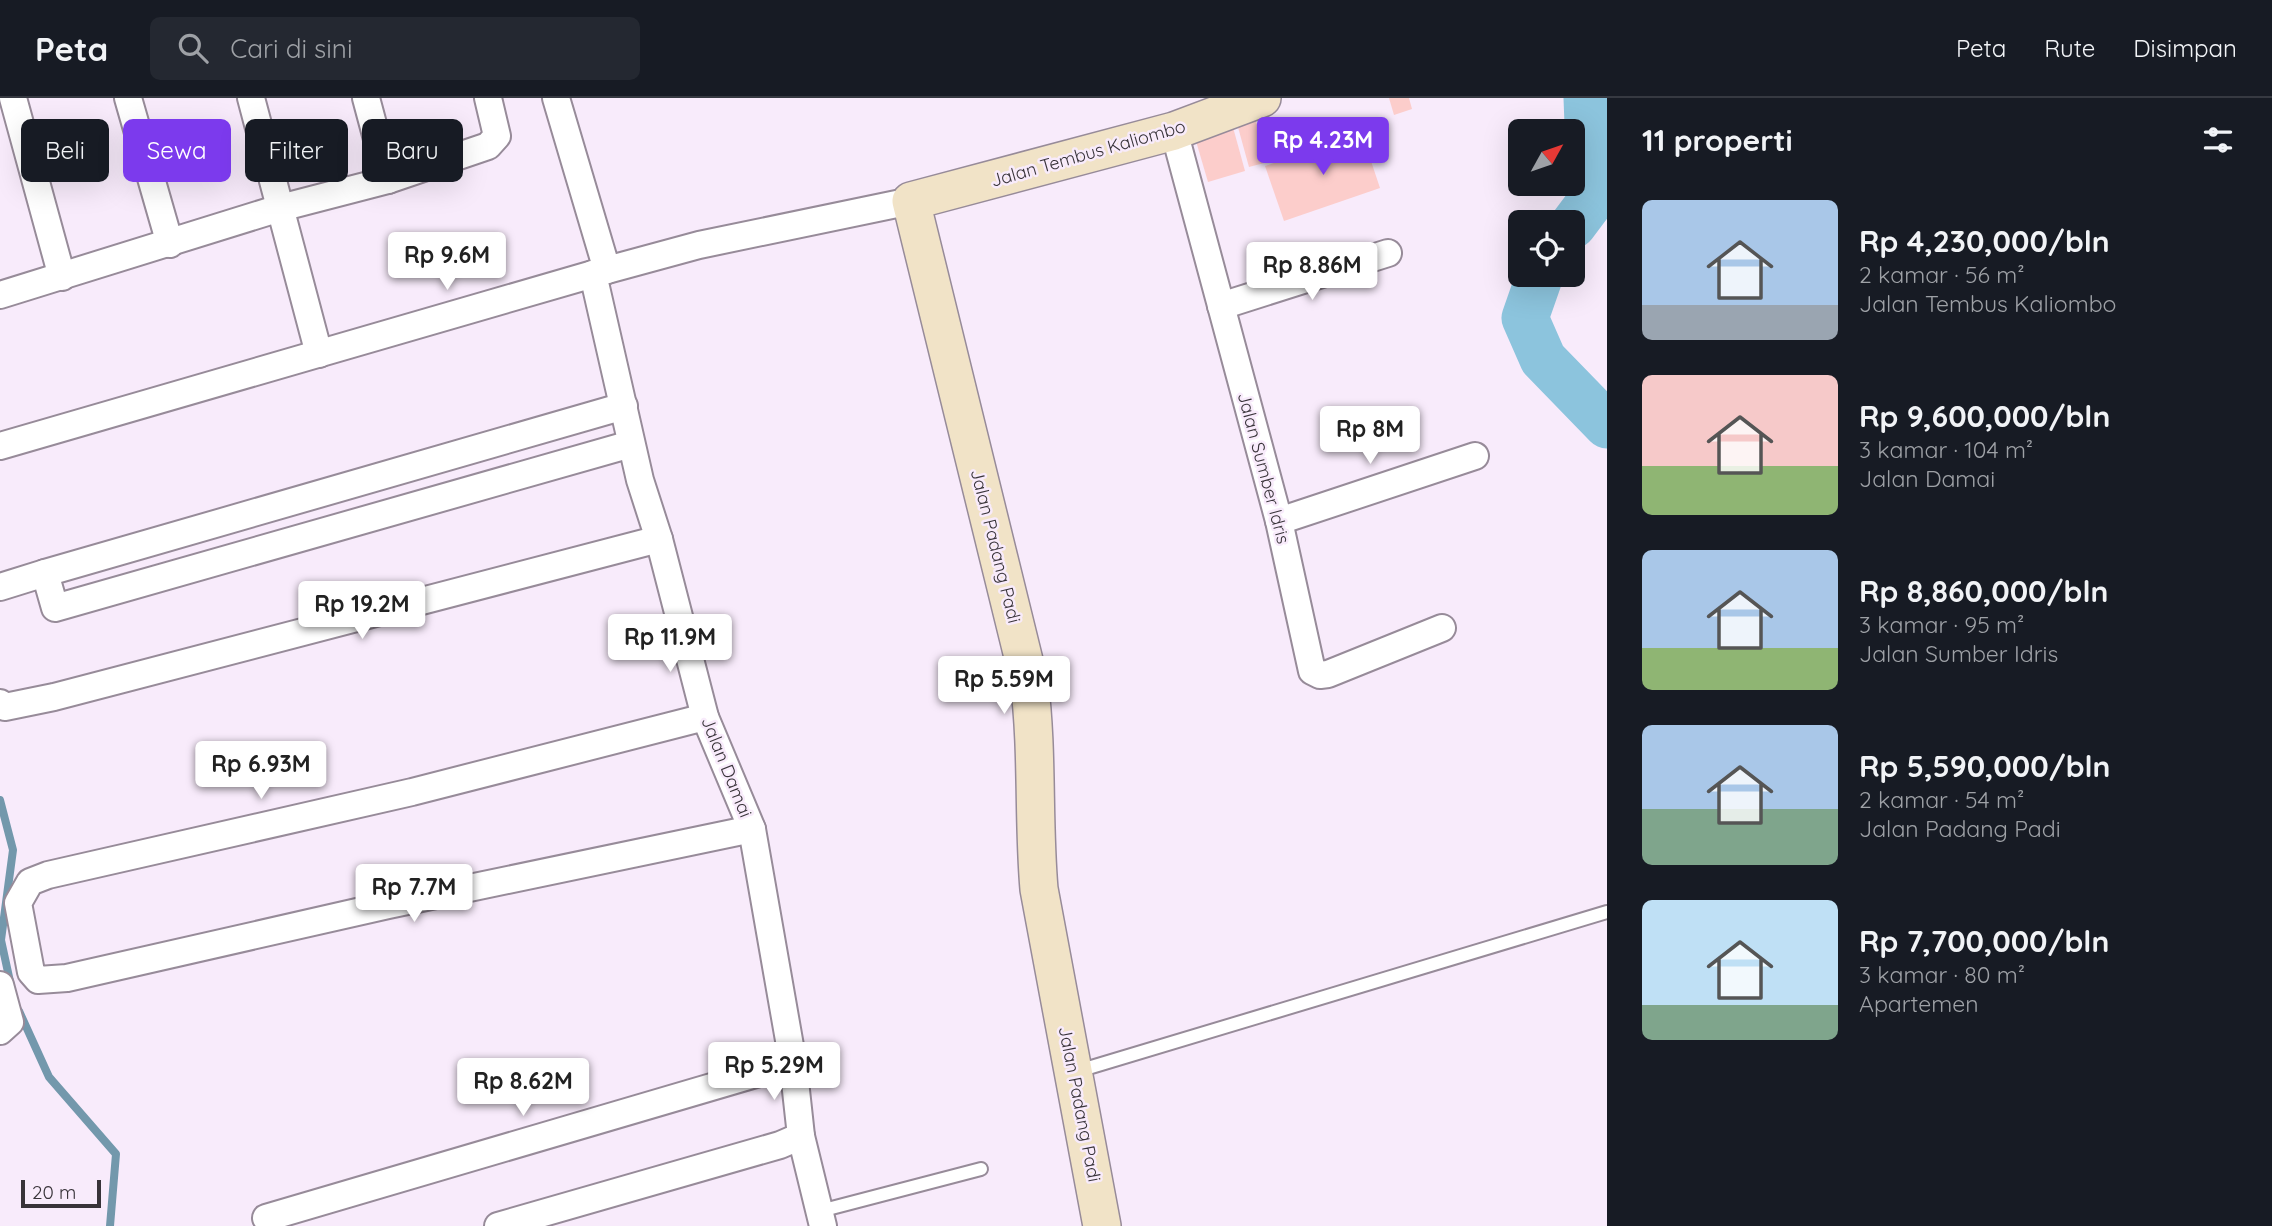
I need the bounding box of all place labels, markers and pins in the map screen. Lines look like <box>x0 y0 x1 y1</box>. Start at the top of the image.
pin: Rp 4.23M <box>1251 118 1395 177</box>
pin: Rp 9.6M <box>382 232 512 292</box>
pin: Rp 8.86M <box>1240 242 1384 302</box>
pin: Rp 8M <box>1321 406 1419 466</box>
pin: Rp 19.2M <box>290 582 434 641</box>
pin: Rp 11.9M <box>598 614 742 674</box>
pin: Rp 5.59M <box>932 656 1076 716</box>
pin: Rp 6.93M <box>189 742 333 801</box>
pin: Rp 7.7M <box>349 864 479 924</box>
pin: Rp 5.29M <box>702 1042 846 1102</box>
pin: Rp 8.62M <box>451 1058 595 1118</box>

